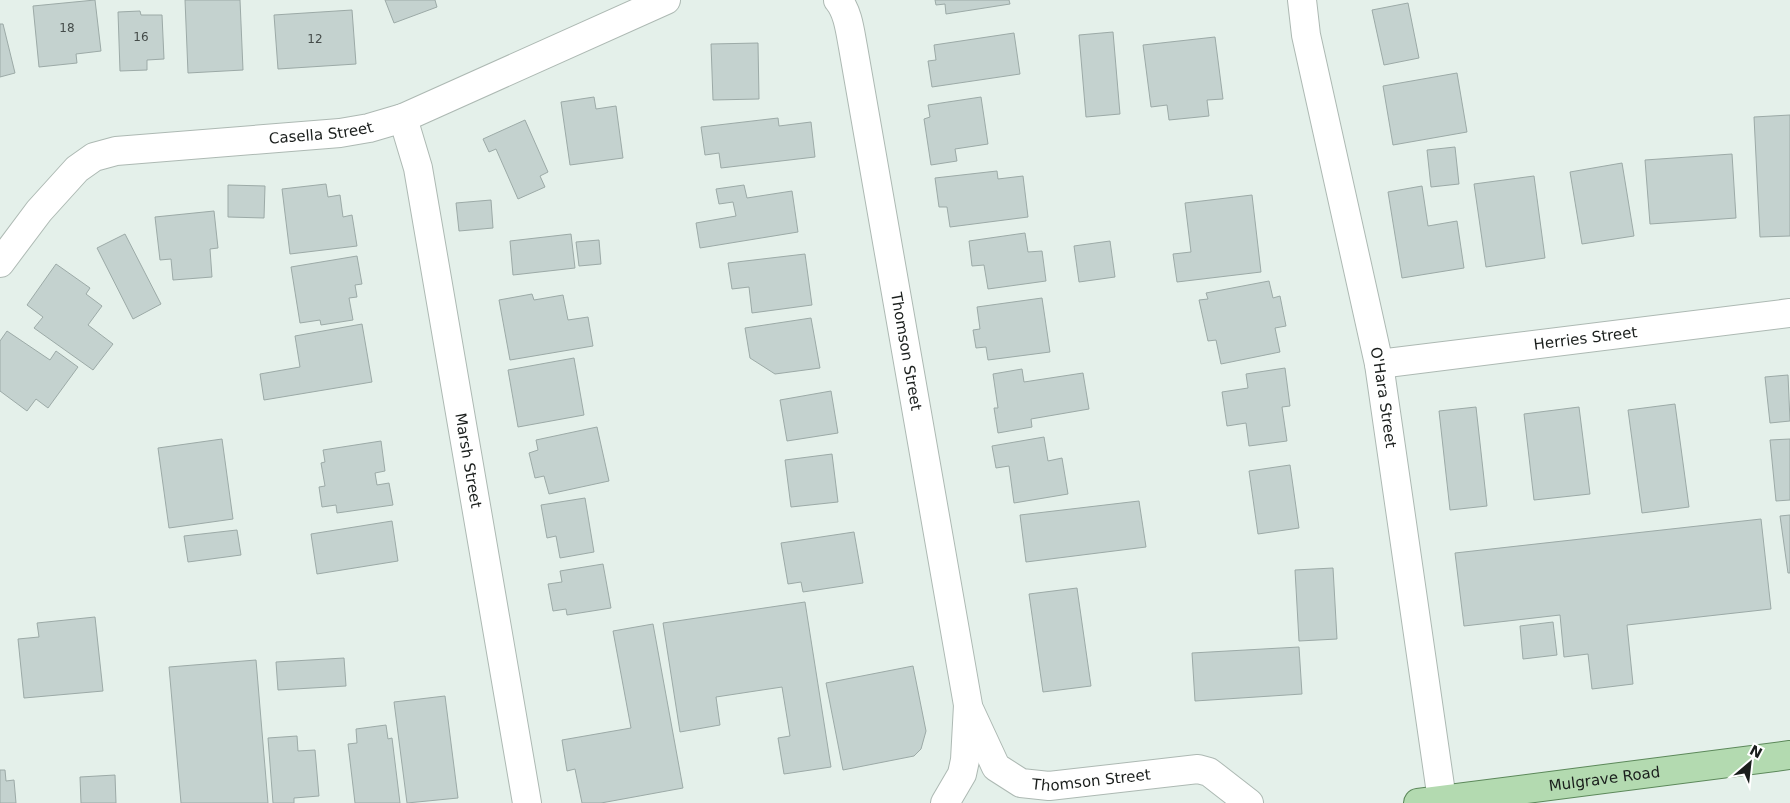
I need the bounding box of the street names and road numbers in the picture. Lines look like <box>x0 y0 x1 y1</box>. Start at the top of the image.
street label: Casella Street <box>268 118 375 148</box>
street label: Thomson Street <box>887 290 925 412</box>
street label: Herries Street <box>1533 323 1638 354</box>
street label: O'Hara Street <box>1366 345 1400 449</box>
street label: Marsh Street <box>451 412 485 509</box>
street label: Mulgrave Road <box>1548 763 1661 795</box>
street label: Thomson Street <box>1030 765 1152 795</box>

